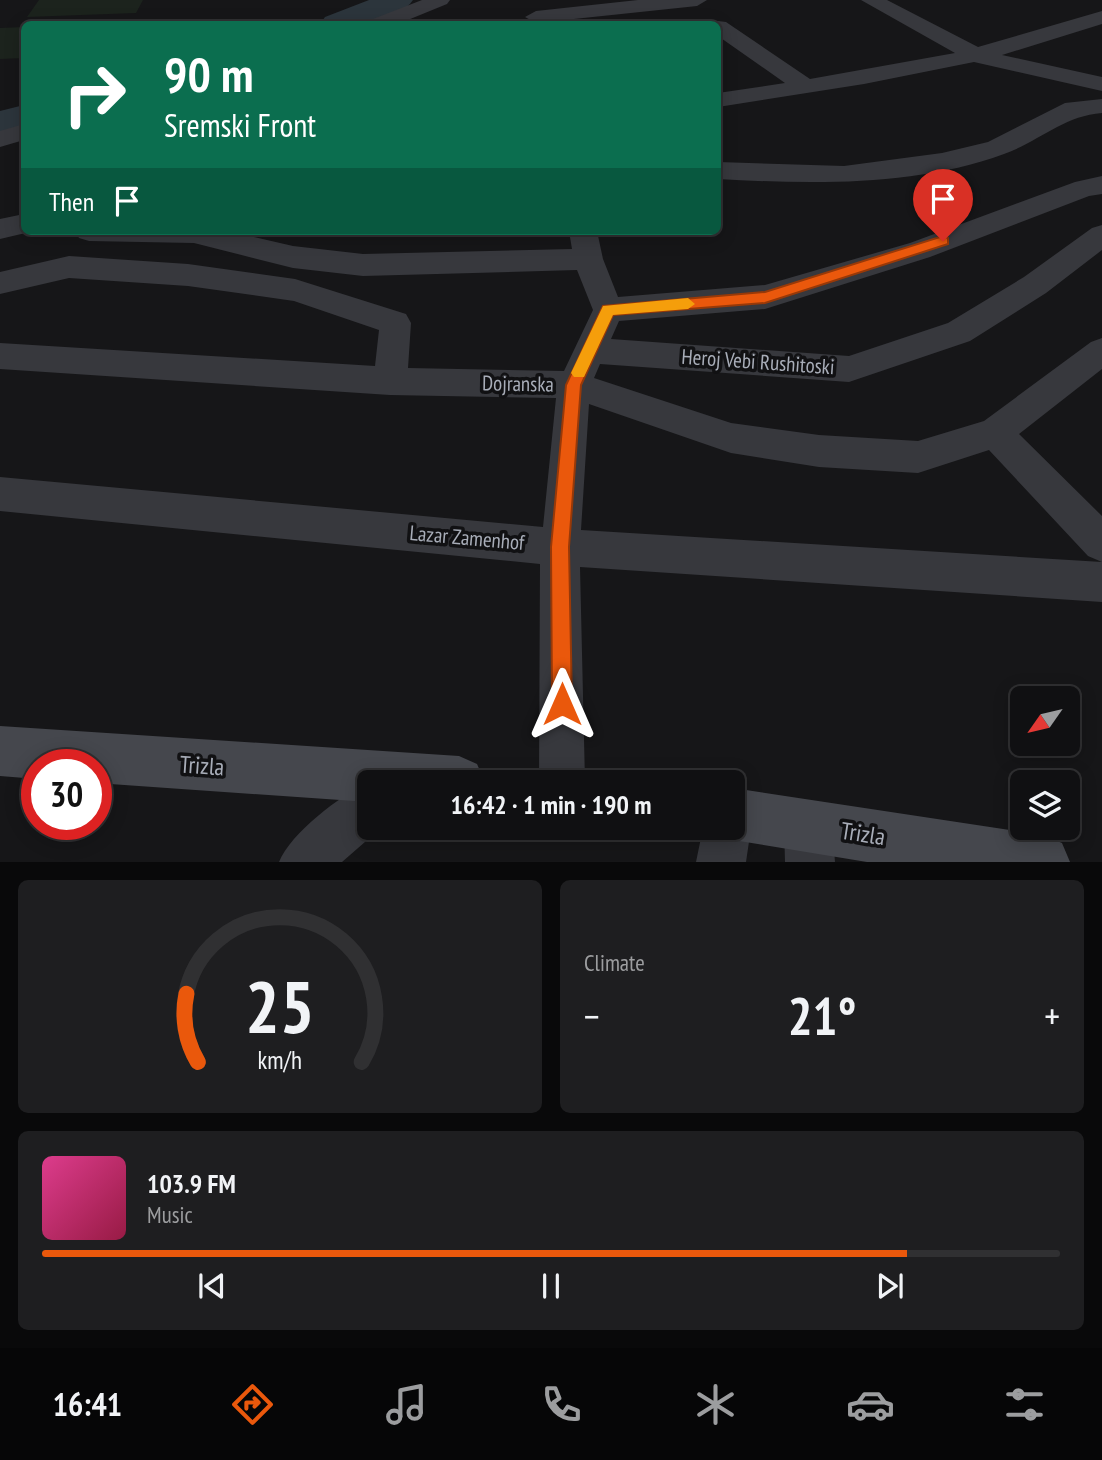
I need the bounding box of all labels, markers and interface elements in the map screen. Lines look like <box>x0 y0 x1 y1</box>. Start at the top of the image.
text: 90 m <box>164 42 253 106</box>
icon: right <box>49 49 140 140</box>
text: Sremski Front <box>164 104 316 146</box>
pin <box>913 169 973 241</box>
icon: arrive <box>924 180 962 218</box>
icon: arrive <box>108 182 146 220</box>
text: Then <box>49 185 94 218</box>
street label: Heroj Vebi Rushitoski <box>681 343 835 380</box>
street label: Dojranska <box>482 369 554 398</box>
street label: Lazar Zamenhof <box>409 519 526 556</box>
position arrow <box>525 667 599 741</box>
north arrow <box>1010 686 1080 756</box>
map controls <box>1010 686 1080 840</box>
street label: Trizla <box>179 748 225 783</box>
speed limit sign: 30 <box>21 749 112 840</box>
button: layers <box>1010 770 1080 840</box>
text: 16:42 · 1 min · 190 m <box>451 788 651 821</box>
street label: Trizla <box>839 815 887 852</box>
text: Climate <box>584 948 645 977</box>
text: 25 <box>245 959 315 1053</box>
text: 21° <box>788 982 856 1049</box>
text: − <box>584 991 600 1040</box>
text: + <box>1044 991 1060 1040</box>
text: km/h <box>258 1044 302 1076</box>
text: 103.9 FM <box>147 1167 236 1200</box>
text: Music <box>147 1200 193 1229</box>
icon: previous <box>193 1267 231 1305</box>
icon: pause <box>532 1267 570 1305</box>
icon: next <box>871 1267 909 1305</box>
icon: directions <box>228 1380 277 1429</box>
icon: music <box>382 1380 431 1429</box>
icon: phone <box>537 1380 586 1429</box>
icon: climate <box>691 1380 740 1429</box>
icon: car <box>846 1380 895 1429</box>
icon: filters <box>1000 1380 1049 1429</box>
text: 16:41 <box>53 1383 122 1425</box>

